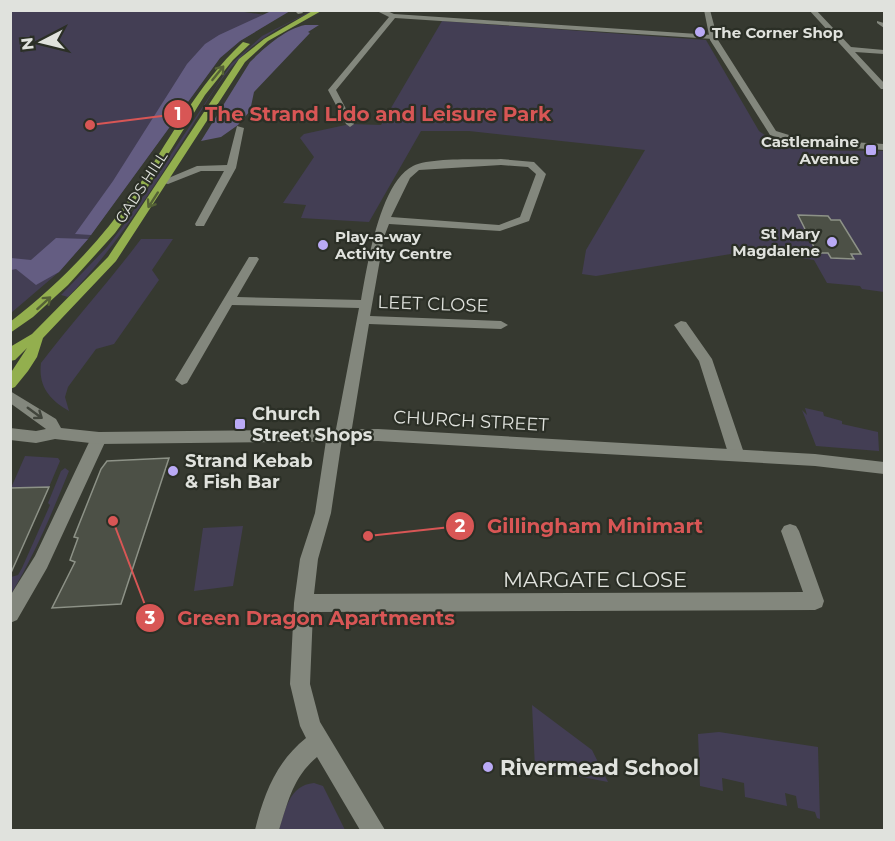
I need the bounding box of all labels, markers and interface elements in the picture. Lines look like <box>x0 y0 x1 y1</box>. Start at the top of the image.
north arrow <box>12 12 72 72</box>
place label: The Corner Shop <box>712 23 843 42</box>
marker: The Corner Shop <box>693 25 707 39</box>
text: N <box>17 36 38 51</box>
one-way arrow <box>212 65 225 81</box>
callout: The Strand Lido and Leisure Park <box>163 95 563 133</box>
text: The Strand Lido and Leisure Park <box>205 102 552 126</box>
text: 1 <box>174 103 182 125</box>
place label: Castlemaine Avenue <box>761 132 859 168</box>
marker: Castlemaine Avenue <box>864 143 878 157</box>
street label: GADS HILL <box>111 147 171 227</box>
one-way arrow <box>147 191 159 207</box>
place label: St Mary Magdalene <box>732 224 821 260</box>
place label: Play-a-way Activity Centre <box>334 227 452 263</box>
marker: St Mary Magdalene <box>825 235 839 249</box>
marker: Play-a-way Activity Centre <box>316 238 330 252</box>
street label: LEET CLOSE <box>377 291 489 317</box>
one-way arrow <box>36 296 51 310</box>
place label: Church Street Shops <box>252 403 373 446</box>
one-way arrow <box>27 406 43 419</box>
street label: CHURCH STREET <box>393 406 550 436</box>
marker: Church Street Shops <box>233 417 247 431</box>
place label: Strand Kebab & Fish Bar <box>185 450 313 493</box>
marker: Strand Kebab & Fish Bar <box>166 464 180 478</box>
callout: Gillingham Minimart <box>445 507 715 545</box>
text: Gillingham Minimart <box>487 514 703 538</box>
text: 2 <box>455 515 466 537</box>
street label: MARGATE CLOSE <box>503 567 687 592</box>
callout: Green Dragon Apartments <box>135 599 466 637</box>
text: Green Dragon Apartments <box>177 606 455 630</box>
text: 3 <box>144 607 156 629</box>
place label: Rivermead School <box>500 755 699 780</box>
marker: Rivermead School <box>481 760 495 774</box>

